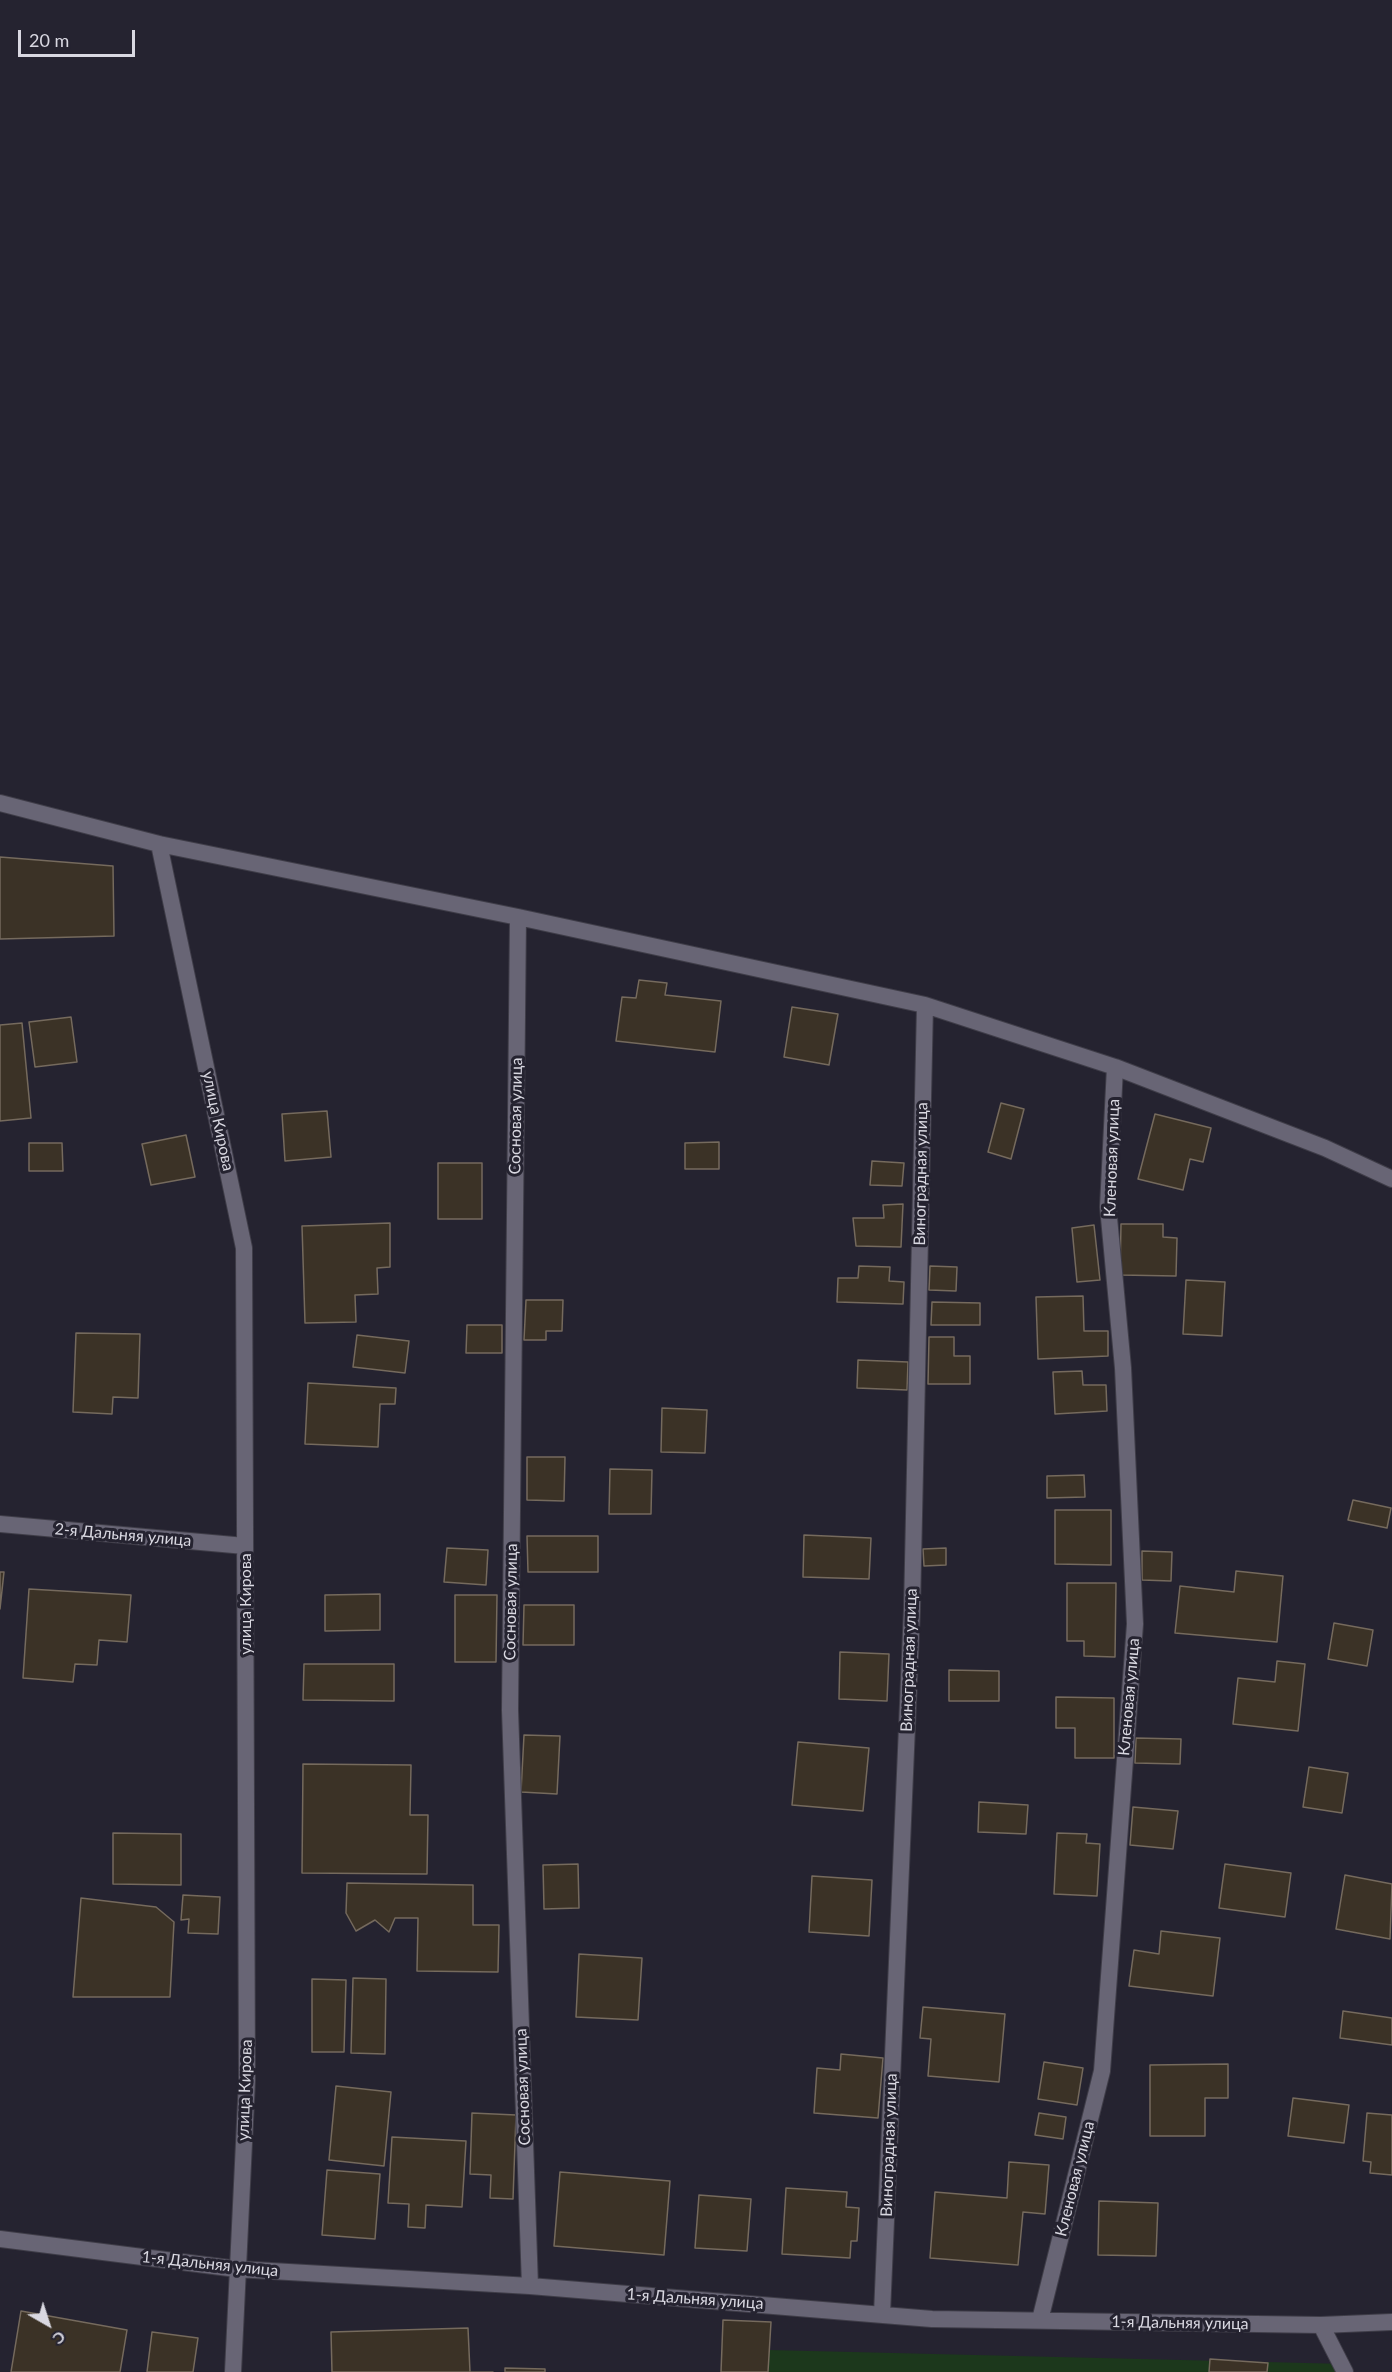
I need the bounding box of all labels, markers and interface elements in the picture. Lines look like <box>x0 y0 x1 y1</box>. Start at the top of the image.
scale bar <box>21 18 138 56</box>
text: 20 m <box>29 29 69 51</box>
street label: Сосновая улица <box>505 1057 527 1175</box>
street label: улица Кирова <box>198 1069 238 1173</box>
street label: Кленовая улица <box>1100 1099 1124 1217</box>
street label: Виноградная улица <box>910 1102 932 1246</box>
street label: 2-я Дальняя улица <box>54 1519 192 1551</box>
street label: Сосновая улица <box>500 1543 522 1661</box>
street label: улица Кирова <box>236 1553 256 1655</box>
street label: Виноградная улица <box>897 1588 921 1732</box>
street label: Кленовая улица <box>1114 1637 1144 1757</box>
street label: Сосновая улица <box>511 2028 535 2146</box>
street label: улица Кирова <box>234 2039 256 2141</box>
street label: Виноградная улица <box>877 2073 901 2217</box>
street label: Кленовая улица <box>1051 2119 1099 2239</box>
street label: 1-я Дальняя улица <box>141 2247 279 2281</box>
street label: 1-я Дальняя улица <box>626 2285 764 2313</box>
north arrow <box>18 2294 78 2354</box>
street label: 1-я Дальняя улица <box>1111 2312 1249 2334</box>
text: С <box>50 2328 70 2349</box>

